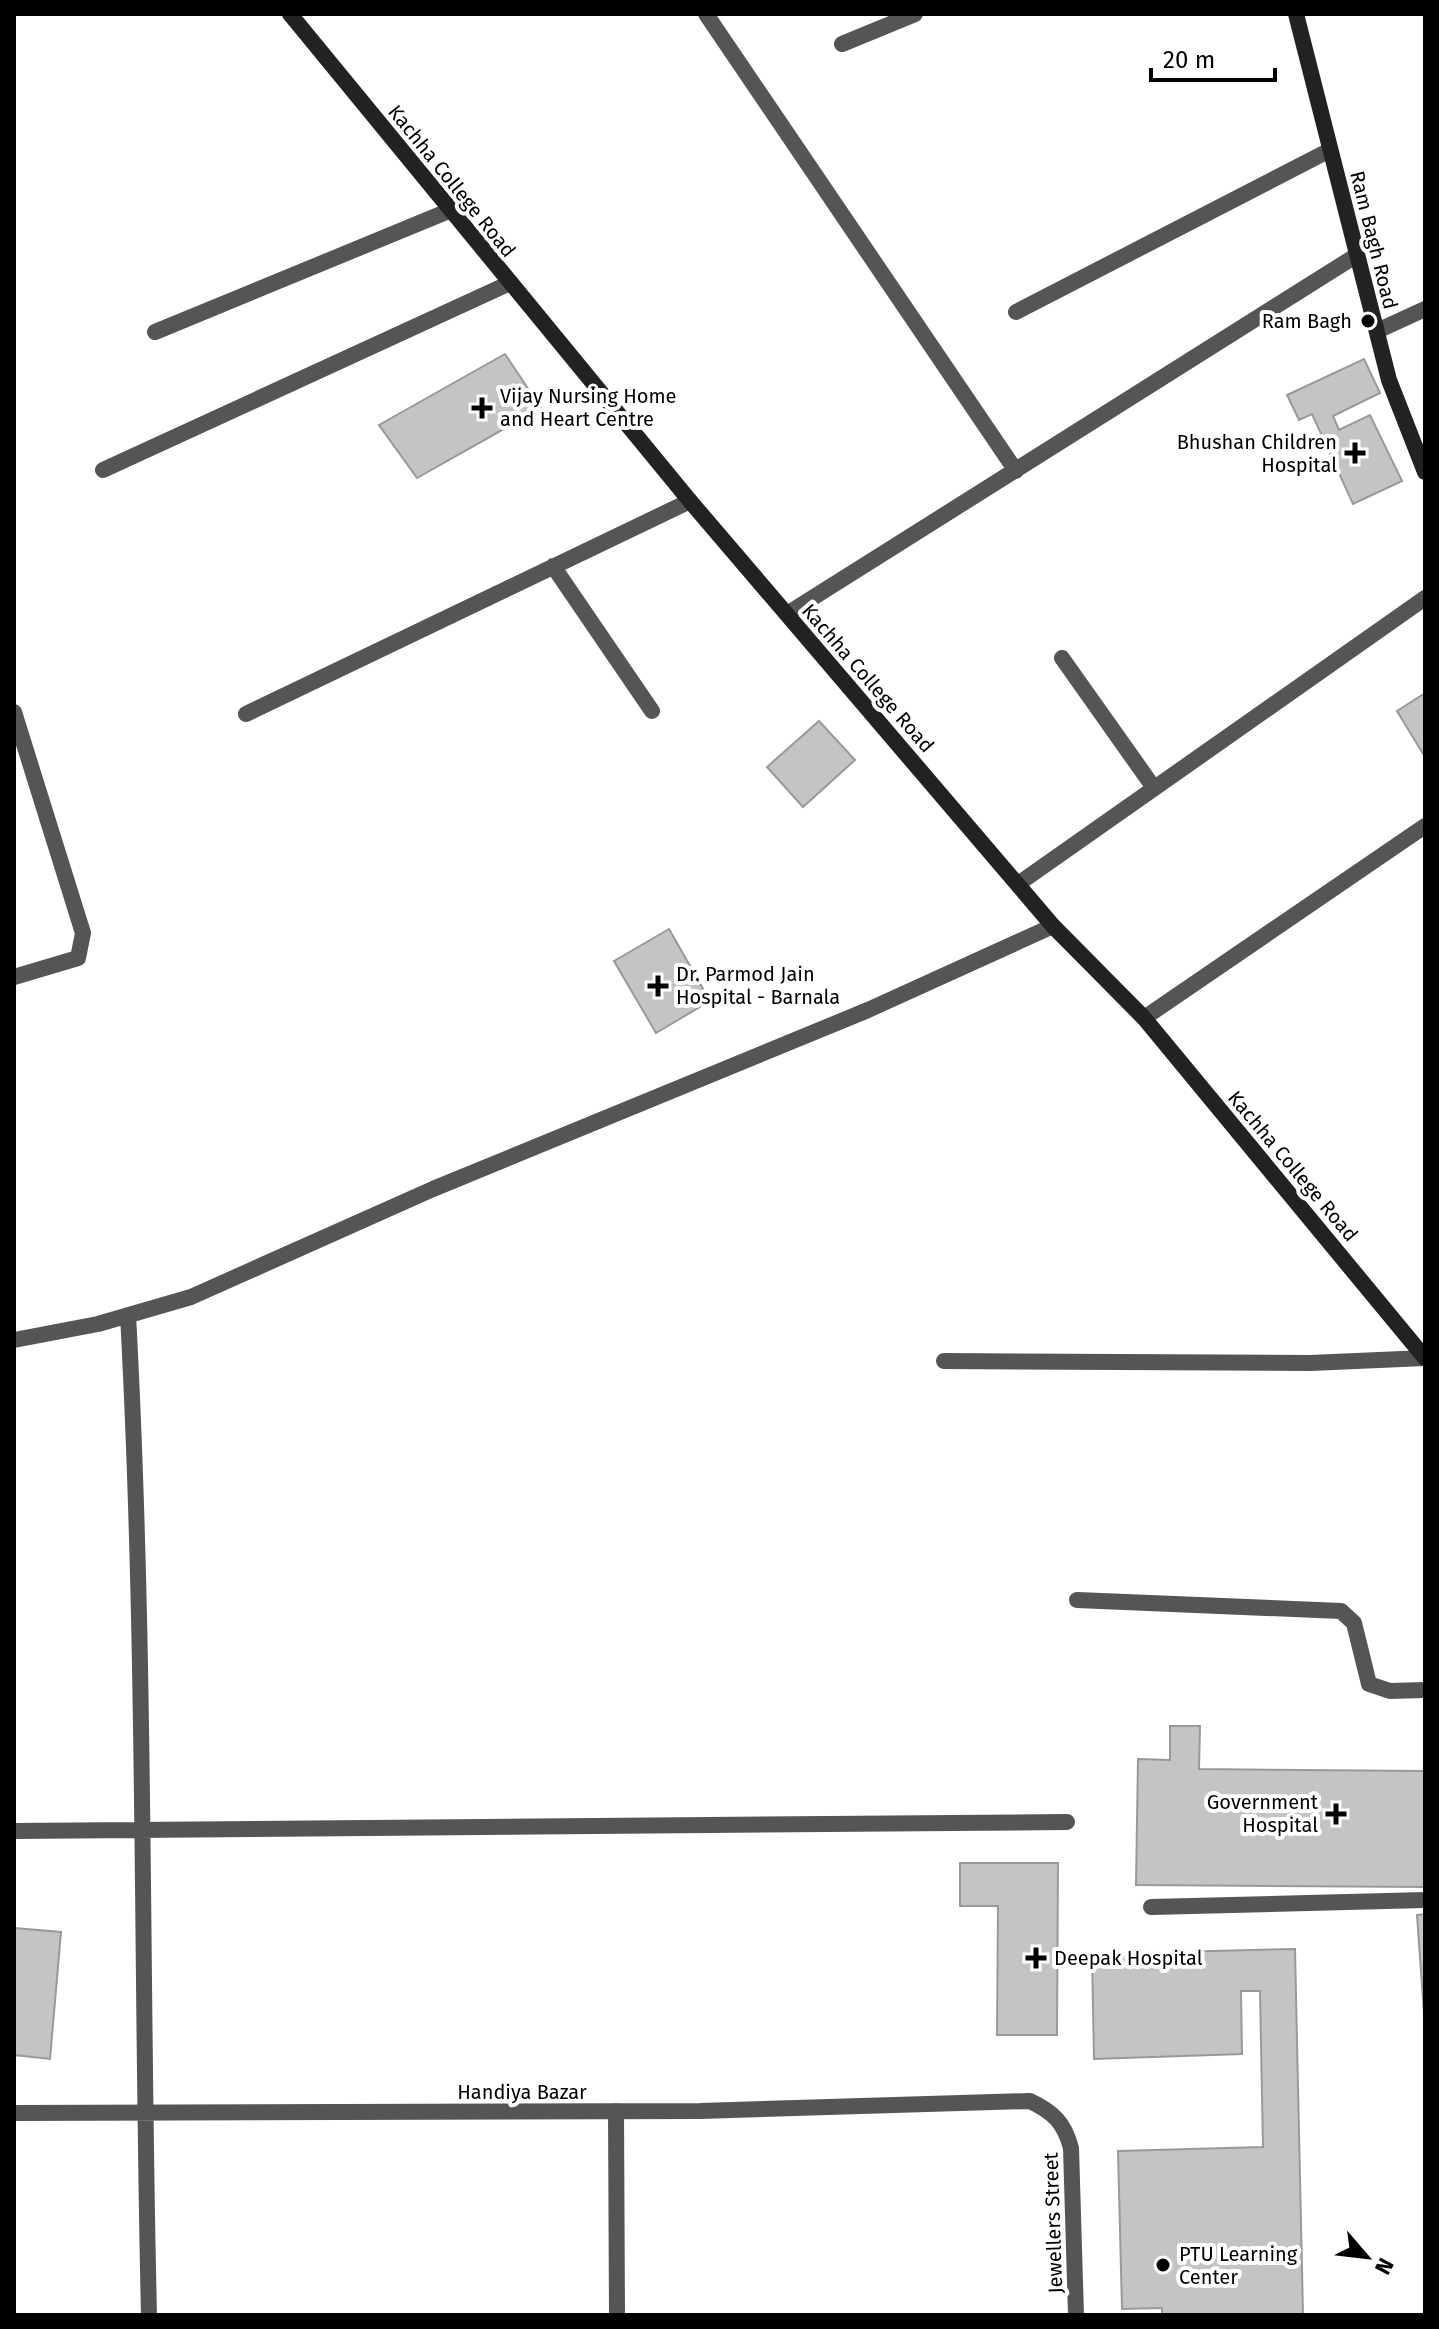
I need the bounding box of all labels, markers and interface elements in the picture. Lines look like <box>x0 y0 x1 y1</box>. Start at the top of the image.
scale bar <box>1151 32 1275 82</box>
text: 20 m <box>1163 46 1215 74</box>
street label: Kachha College Road <box>383 100 521 262</box>
street label: Ram Bagh Road <box>1345 168 1403 312</box>
place label: Ram Bagh <box>1262 309 1352 333</box>
marker: Ram Bagh <box>1359 312 1377 330</box>
place label: Vijay Nursing Home and Heart Centre <box>500 384 677 431</box>
marker: Vijay Nursing Home and Heart Centre <box>471 397 493 419</box>
place label: Bhushan Children Hospital <box>1177 430 1337 477</box>
marker: Bhushan Children Hospital <box>1344 442 1366 464</box>
street label: Kachha College Road <box>797 599 939 757</box>
place label: Dr. Parmod Jain Hospital - Barnala <box>676 962 840 1009</box>
marker: Dr. Parmod Jain Hospital - Barnala <box>647 975 669 997</box>
street label: Kachha College Road <box>1223 1086 1363 1246</box>
place label: Government Hospital <box>1207 1790 1319 1837</box>
marker: Government Hospital <box>1325 1803 1347 1825</box>
place label: Deepak Hospital <box>1054 1946 1203 1970</box>
marker: Deepak Hospital <box>1025 1947 1047 1969</box>
street label: Handiya Bazar <box>457 2080 587 2104</box>
street label: Jewellers Street <box>1039 2151 1067 2294</box>
north arrow <box>1327 2217 1407 2297</box>
place label: PTU Learning Center <box>1179 2242 1298 2289</box>
text: N <box>1369 2253 1400 2279</box>
marker: PTU Learning Center <box>1154 2256 1172 2274</box>

